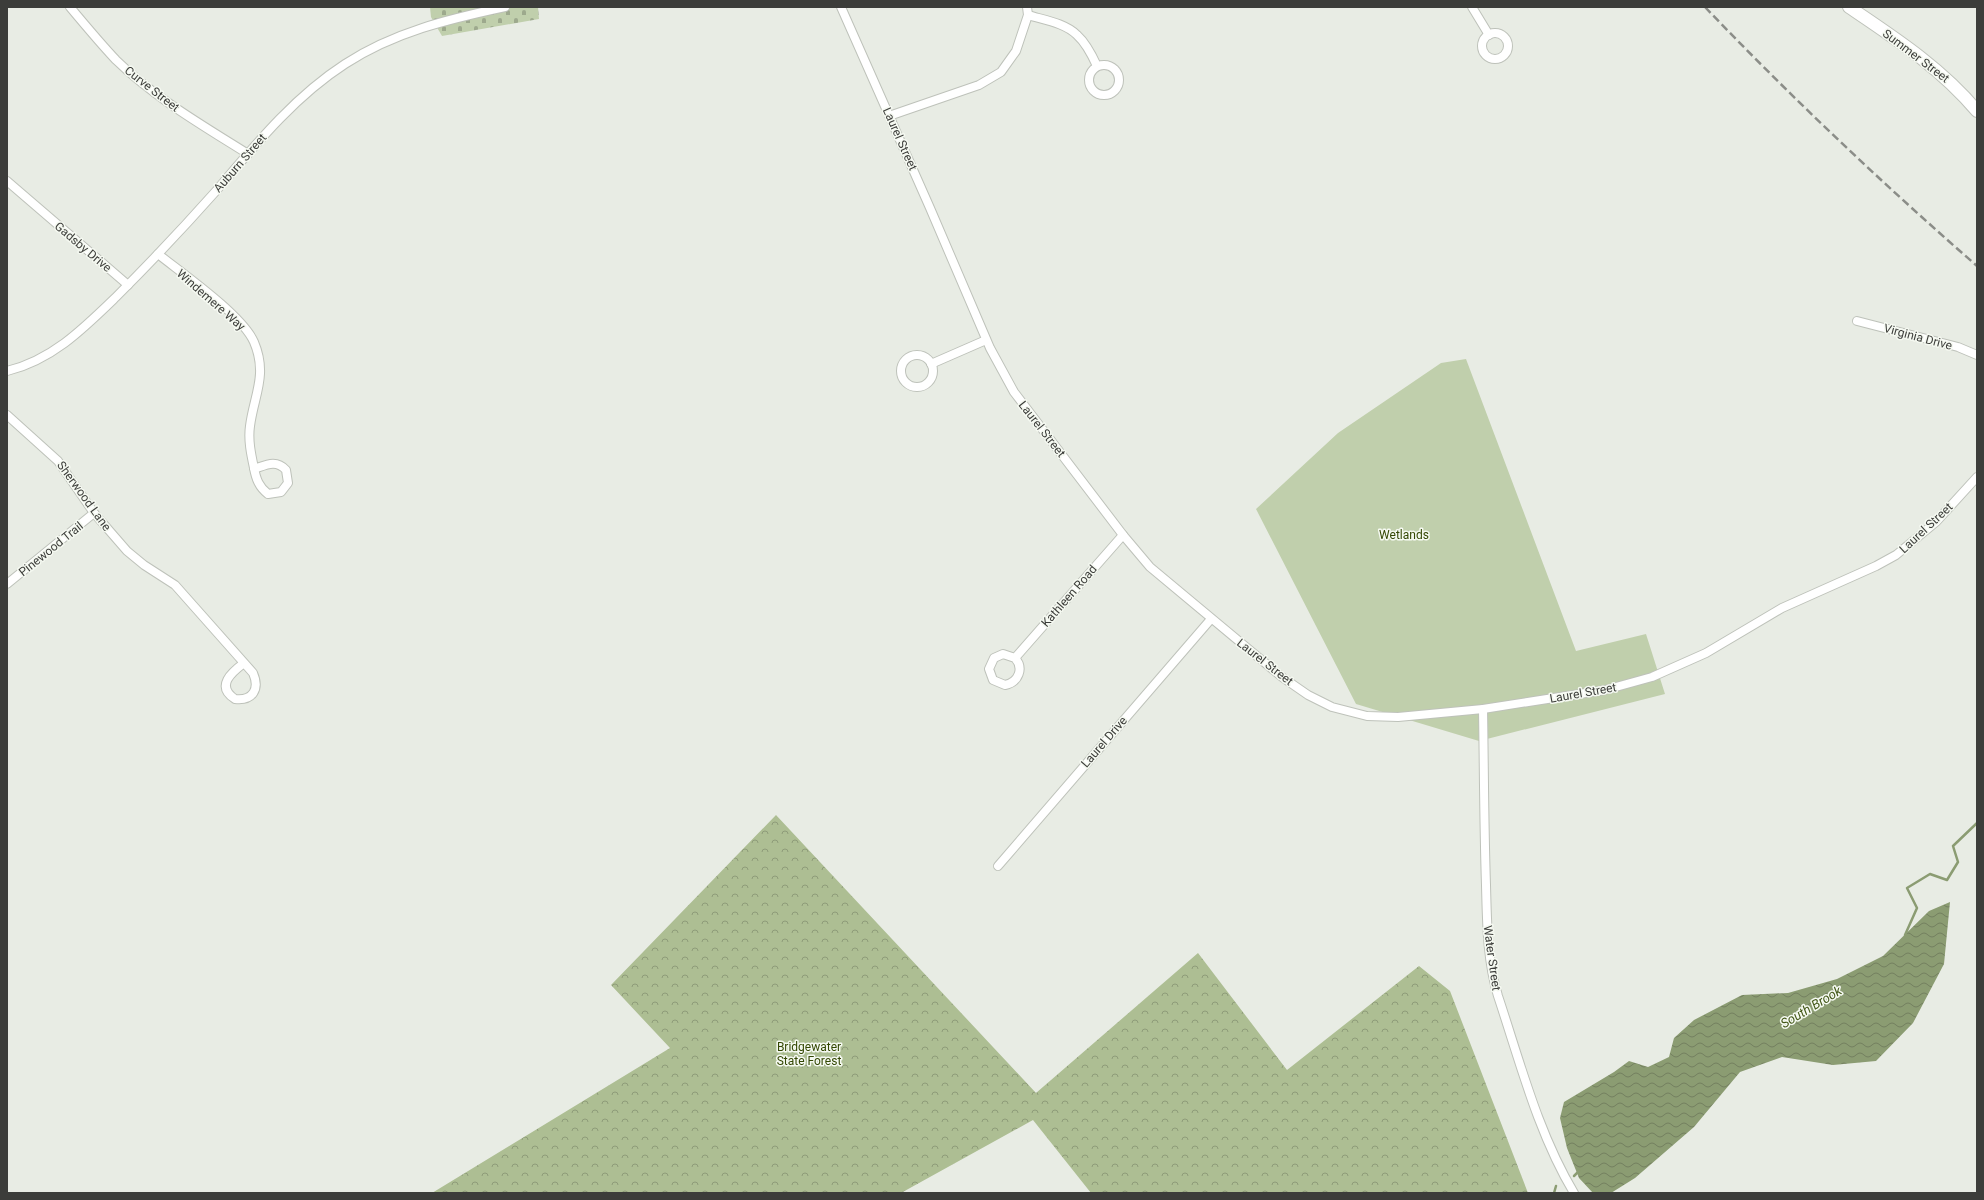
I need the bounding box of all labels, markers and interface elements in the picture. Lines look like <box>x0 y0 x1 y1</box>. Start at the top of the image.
street label: Summer Street <box>1880 26 1952 86</box>
street label: Curve Street <box>122 63 182 115</box>
street label: Laurel Street <box>880 105 920 173</box>
street label: Auburn Street <box>211 131 269 195</box>
street label: Gadsby Drive <box>52 219 114 275</box>
street label: Windemere Way <box>174 266 248 334</box>
street label: Virginia Drive <box>1882 321 1954 353</box>
street label: Laurel Street <box>1016 398 1068 460</box>
street label: Sherwood Lane <box>54 458 114 534</box>
street label: Laurel Street <box>1897 500 1956 556</box>
street label: Pinewood Trail <box>16 519 86 579</box>
park label: Wetlands <box>1379 528 1429 542</box>
street label: Kathleen Road <box>1038 562 1100 630</box>
street label: Laurel Street <box>1234 636 1296 688</box>
street label: Laurel Street <box>1549 680 1618 706</box>
street label: Laurel Drive <box>1078 714 1130 770</box>
street label: Water Street <box>1480 924 1504 992</box>
water label: South Brook <box>1778 983 1845 1031</box>
park label: Bridgewater State Forest <box>777 1040 841 1068</box>

